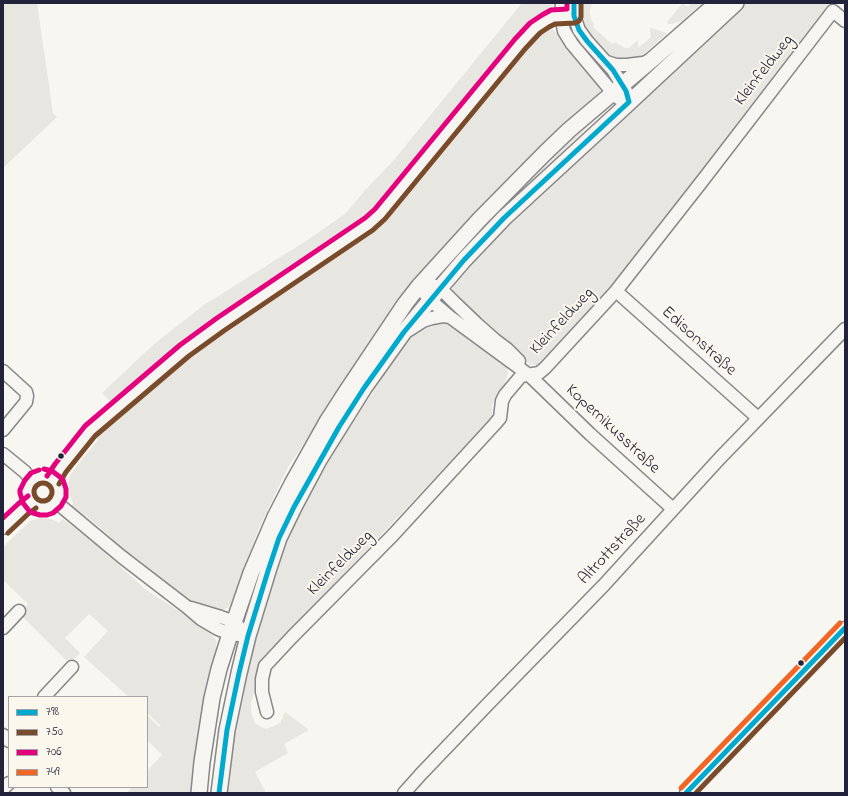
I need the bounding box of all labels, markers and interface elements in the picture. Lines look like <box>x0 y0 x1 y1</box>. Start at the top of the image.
street label: Kleinfeldweg <box>731 31 799 111</box>
street label: Kleinfeldweg <box>527 284 599 360</box>
street label: Edisonstraße <box>656 303 740 381</box>
street label: Kopernikusstraße <box>561 381 663 479</box>
unlabelled marker <box>56 451 66 461</box>
street label: Altrottstraße <box>575 510 651 590</box>
street label: Kleinfeldweg <box>304 527 378 601</box>
unlabelled marker <box>796 658 806 668</box>
legend <box>8 696 148 788</box>
text: 798 <box>46 703 59 721</box>
text: 750 <box>46 723 63 741</box>
text: 706 <box>46 743 61 761</box>
text: 749 <box>46 763 60 781</box>

